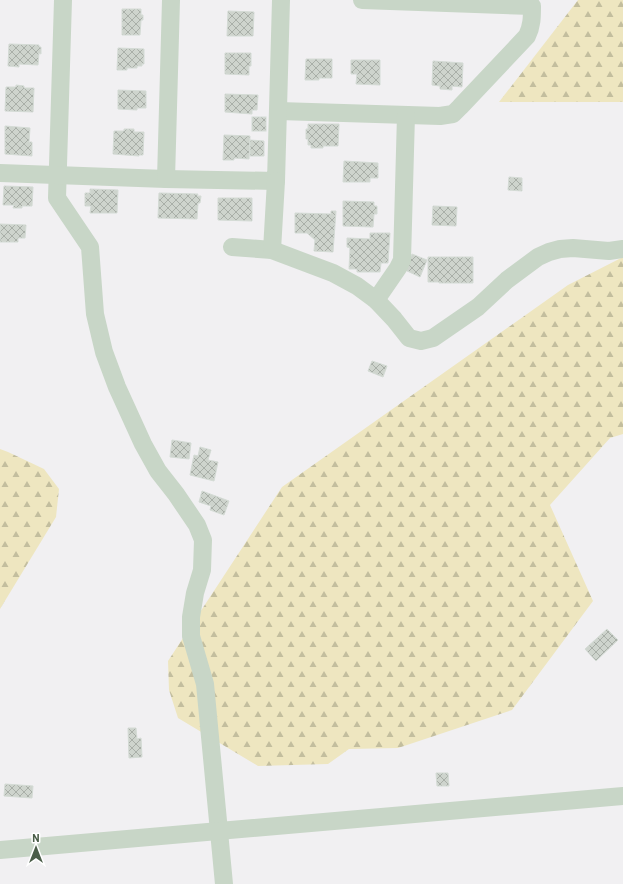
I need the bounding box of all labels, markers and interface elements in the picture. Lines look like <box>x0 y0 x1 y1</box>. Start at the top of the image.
north arrow <box>16 828 56 868</box>
text: N <box>32 831 40 844</box>

